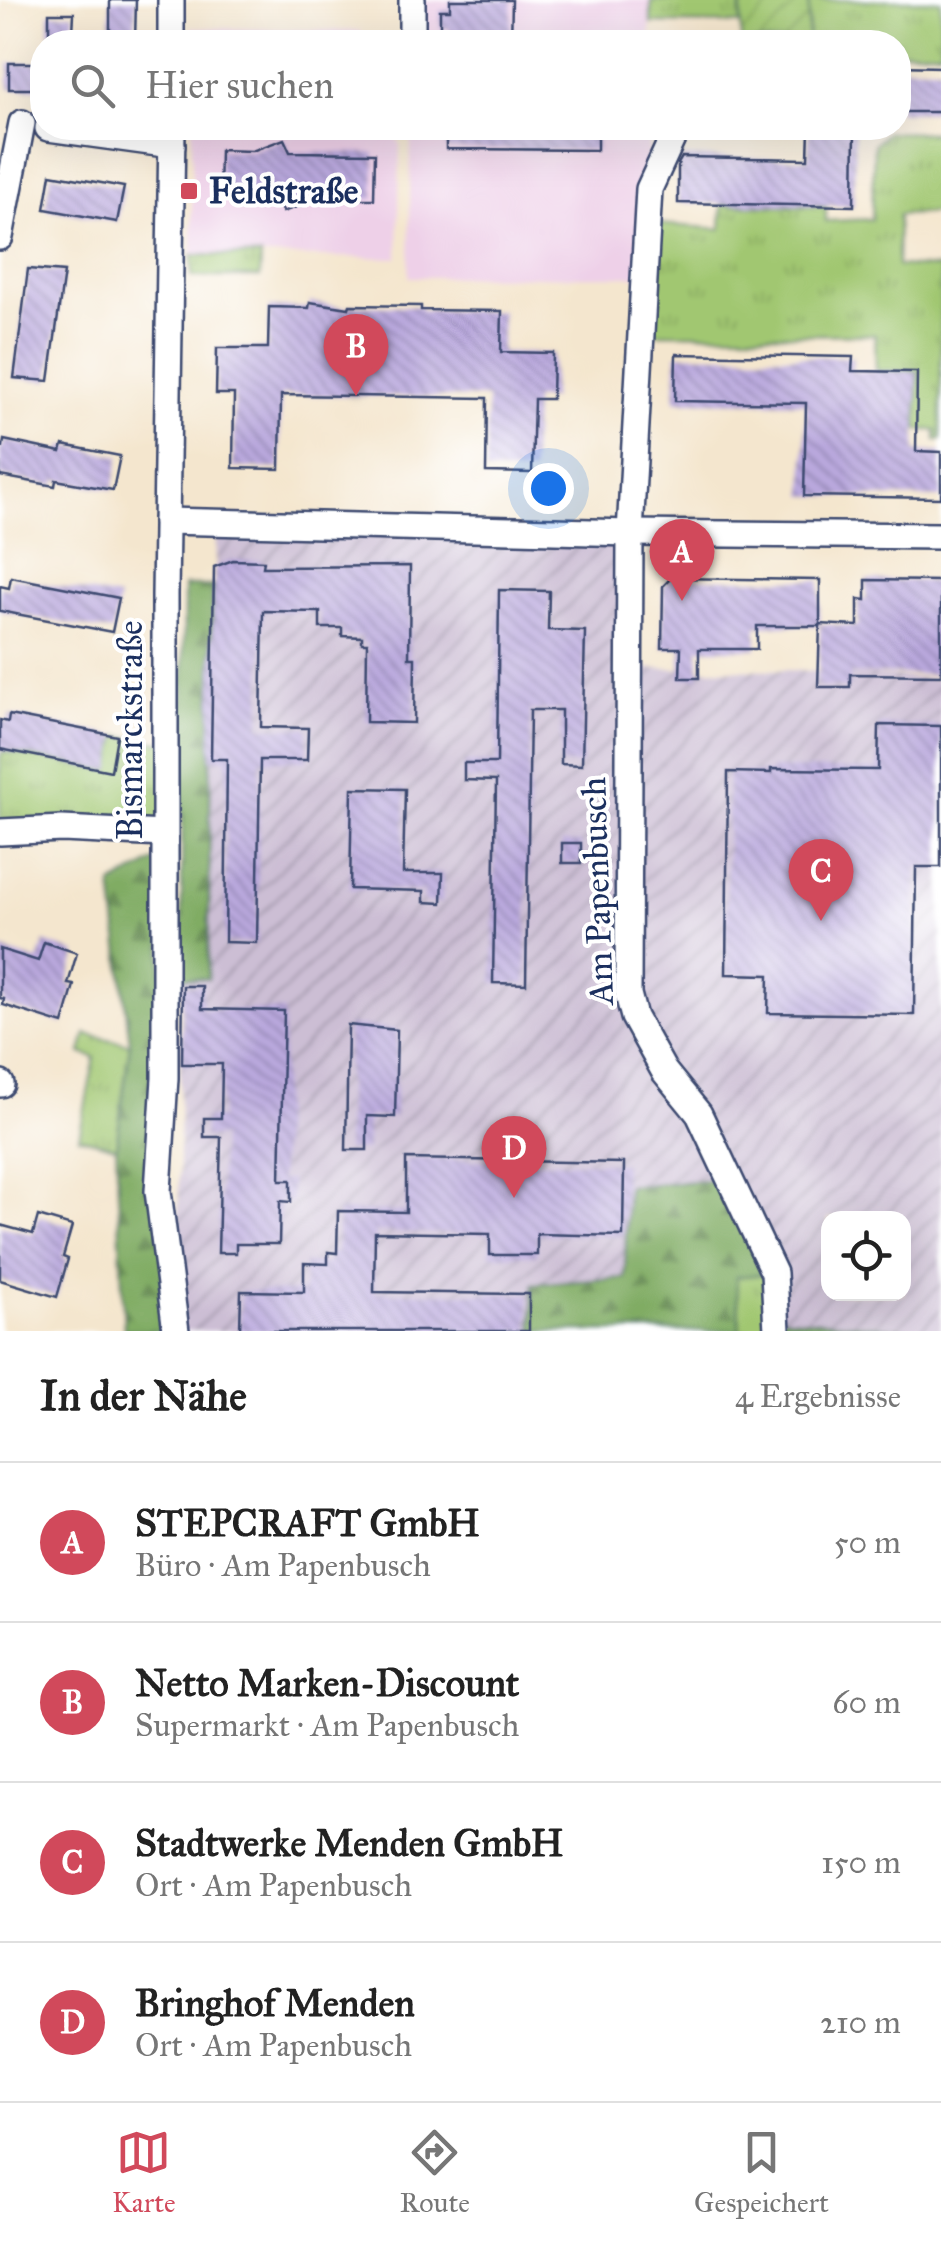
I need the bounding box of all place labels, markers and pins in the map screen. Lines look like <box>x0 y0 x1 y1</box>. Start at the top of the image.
place label: Feldstraße <box>209 170 359 213</box>
marker: Feldstraße <box>178 180 200 202</box>
pin: B <box>324 314 388 396</box>
pin: A <box>650 518 714 601</box>
pin: C <box>788 838 854 921</box>
pin: D <box>482 1116 546 1198</box>

